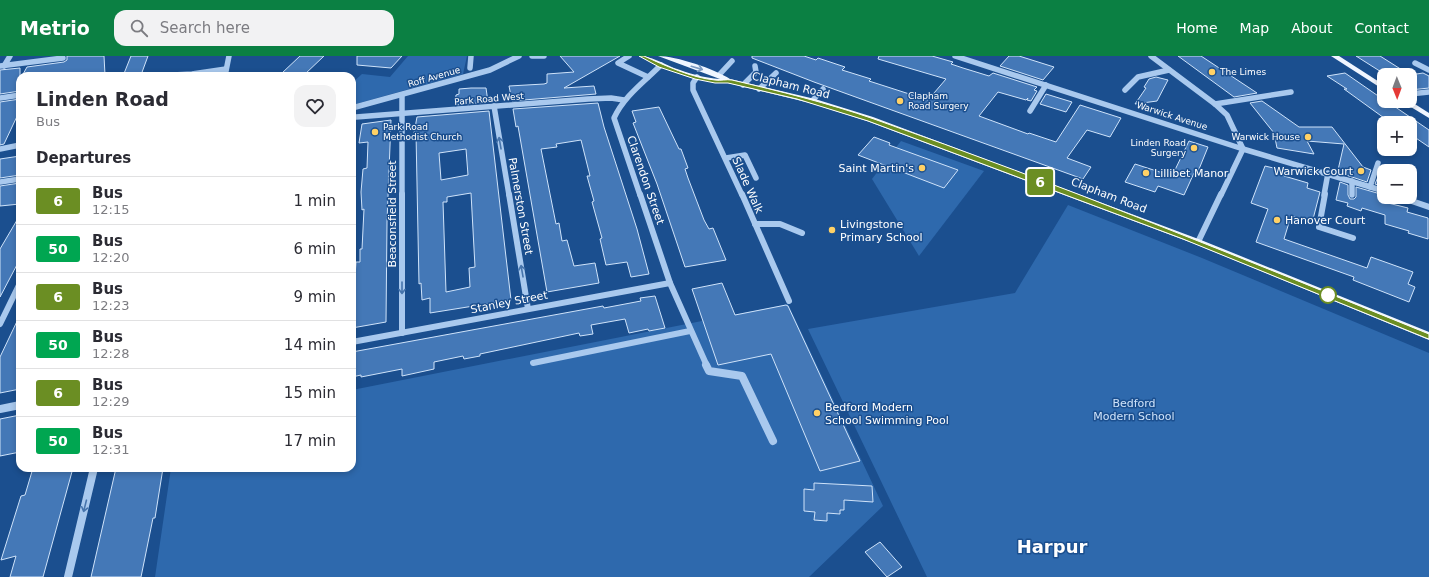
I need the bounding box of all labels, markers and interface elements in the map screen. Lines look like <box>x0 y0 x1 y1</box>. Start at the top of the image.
search box <box>114 10 394 46</box>
text: Metrio <box>20 17 90 39</box>
icon: search <box>128 17 150 39</box>
text: Search here <box>160 19 250 37</box>
text: Home <box>1176 20 1218 36</box>
text: Map <box>1240 20 1269 36</box>
text: About <box>1291 20 1333 36</box>
text: Contact <box>1355 20 1409 36</box>
street label: Roff Avenue <box>407 65 462 89</box>
one-way arrow <box>690 65 703 72</box>
marker: The Limes <box>1207 67 1217 77</box>
place label: The Limes <box>1219 67 1266 77</box>
north arrow <box>1377 68 1417 108</box>
map controls <box>1377 68 1417 204</box>
street label: Clapham Road <box>750 70 831 101</box>
button: heart <box>294 85 336 127</box>
text: Linden Road <box>36 88 169 110</box>
street label: Park Road West <box>454 91 525 107</box>
place label: Clapham Road Surgery <box>908 91 969 111</box>
marker: Clapham Road Surgery <box>895 96 905 106</box>
street label: Warwick Avenue <box>1135 100 1209 132</box>
text: Bus <box>36 114 60 129</box>
button: + <box>1377 116 1417 156</box>
place label: Park Road Methodist Church <box>383 122 462 142</box>
marker: Park Road Methodist Church <box>370 127 380 137</box>
place label: Warwick House <box>1231 132 1300 142</box>
marker: Warwick House <box>1303 132 1313 142</box>
street label: Clarendon Street <box>624 134 667 227</box>
one-way arrow <box>496 137 504 150</box>
place label: Linden Road Surgery <box>1130 138 1187 158</box>
marker: Linden Road Surgery <box>1189 143 1199 153</box>
text: Departures <box>36 149 131 167</box>
street label: Slade Walk <box>729 155 766 216</box>
street label: Palmerston Street <box>506 156 536 256</box>
street label: Beaconsfield Street <box>386 160 399 268</box>
place label: Saint Martin's <box>839 162 914 175</box>
marker: Saint Martin's <box>917 163 927 173</box>
button: − <box>1377 164 1417 204</box>
place label: Warwick Court <box>1273 165 1354 178</box>
marker: Warwick Court <box>1356 166 1366 176</box>
place label: Lillibet Manor <box>1154 167 1229 180</box>
marker: Lillibet Manor <box>1141 168 1151 178</box>
line badge: 6 <box>1027 169 1053 195</box>
text: 6 <box>1035 174 1045 190</box>
street label: Clapham Road <box>1069 175 1148 216</box>
text: Bus <box>92 184 123 202</box>
text: 1 min <box>293 192 336 210</box>
text: 6 <box>53 193 63 209</box>
text: 12:15 <box>92 202 129 217</box>
place label: Hanover Court <box>1285 214 1366 227</box>
marker: Hanover Court <box>1272 215 1282 225</box>
place label: Livingstone Primary School <box>840 218 923 244</box>
marker: Livingstone Primary School <box>827 225 837 235</box>
text: Bus <box>92 232 123 250</box>
text: 6 min <box>293 240 336 258</box>
text: 50 <box>48 241 68 257</box>
text: 12:20 <box>92 250 129 265</box>
one-way arrow <box>518 265 526 278</box>
text: Bus <box>92 280 123 298</box>
one-way arrow <box>398 281 406 294</box>
unlabelled marker <box>1319 286 1337 304</box>
text: 9 min <box>293 288 336 306</box>
text: 6 <box>53 289 63 305</box>
street label: Stanley Street <box>469 289 549 316</box>
text: 12:23 <box>92 298 129 313</box>
text: Bus <box>92 328 123 346</box>
text: 14 min <box>284 336 336 354</box>
text: 50 <box>48 337 68 353</box>
text: 12:28 <box>92 346 129 361</box>
text: Bus <box>92 376 123 394</box>
text: 15 min <box>284 384 336 402</box>
text: 6 <box>53 385 63 401</box>
text: 12:29 <box>92 394 129 409</box>
park label: Bedford Modern School <box>1093 397 1175 423</box>
place label: Bedford Modern School Swimming Pool <box>825 401 949 427</box>
marker: Bedford Modern School Swimming Pool <box>812 408 822 418</box>
text: Bus <box>92 424 123 442</box>
text: 17 min <box>284 432 336 450</box>
text: 50 <box>48 433 68 449</box>
text: 12:31 <box>92 442 129 457</box>
one-way arrow <box>81 499 88 512</box>
district label: Harpur <box>1017 536 1087 557</box>

